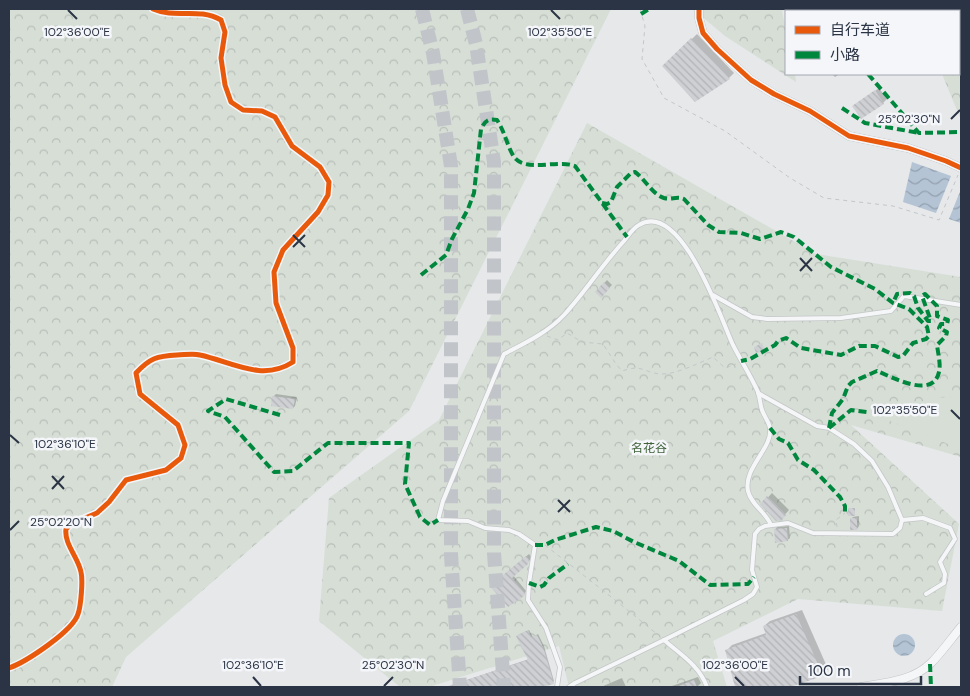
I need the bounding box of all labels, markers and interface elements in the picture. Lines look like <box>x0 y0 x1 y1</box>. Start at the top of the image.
legend <box>785 10 960 75</box>
text: 自行车道 <box>830 20 890 40</box>
text: 102°36'00"E <box>44 24 110 40</box>
text: 102°35'50"E <box>528 24 592 40</box>
text: 小路 <box>830 45 860 65</box>
text: 25°02'30"N <box>878 111 940 127</box>
text: 102°35'50"E <box>873 402 937 418</box>
text: 102°36'10"E <box>34 436 96 452</box>
park label: 名花谷 <box>631 440 667 456</box>
text: 25°02'20"N <box>30 514 92 530</box>
scale bar <box>800 654 921 686</box>
text: 102°36'10"E <box>222 657 284 673</box>
text: 25°02'30"N <box>362 657 424 673</box>
text: 102°36'00"E <box>702 657 768 673</box>
text: 100 m <box>808 661 851 681</box>

